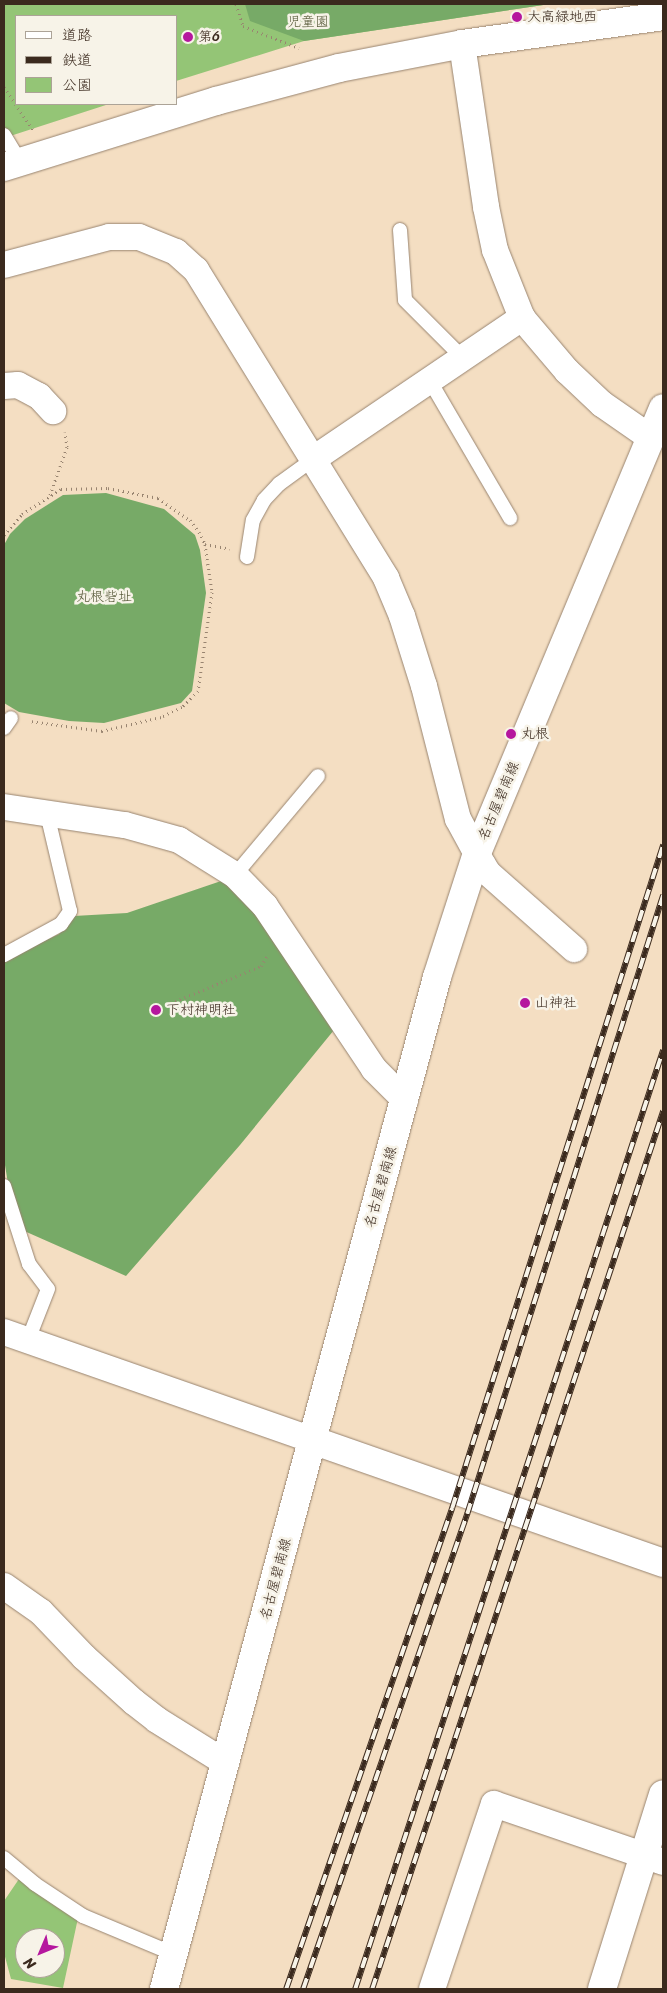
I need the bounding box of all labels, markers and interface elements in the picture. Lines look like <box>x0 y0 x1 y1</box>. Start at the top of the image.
place label: 大高緑地西 <box>527 9 597 25</box>
marker: 大高緑地西 <box>511 11 523 23</box>
park label: 児童園 <box>287 14 329 30</box>
legend <box>15 15 178 105</box>
text: 道路 <box>62 22 92 48</box>
place label: 第6 <box>198 29 220 45</box>
marker: 第6 <box>182 31 194 43</box>
text: 鉄道 <box>62 47 92 73</box>
text: 公園 <box>62 72 92 98</box>
park label: 丸根砦址 <box>76 589 132 605</box>
place label: 丸根 <box>521 726 549 742</box>
marker: 丸根 <box>505 728 517 740</box>
street label: 名古屋碧南線 <box>475 759 523 843</box>
place label: 山神社 <box>535 995 577 1011</box>
marker: 山神社 <box>519 997 531 1009</box>
place label: 下村神明社 <box>166 1002 236 1018</box>
marker: 下村神明社 <box>150 1004 162 1016</box>
street label: 名古屋碧南線 <box>361 1144 401 1230</box>
street label: 名古屋碧南線 <box>257 1536 295 1622</box>
north arrow <box>15 1928 65 1978</box>
text: N <box>17 1951 42 1976</box>

